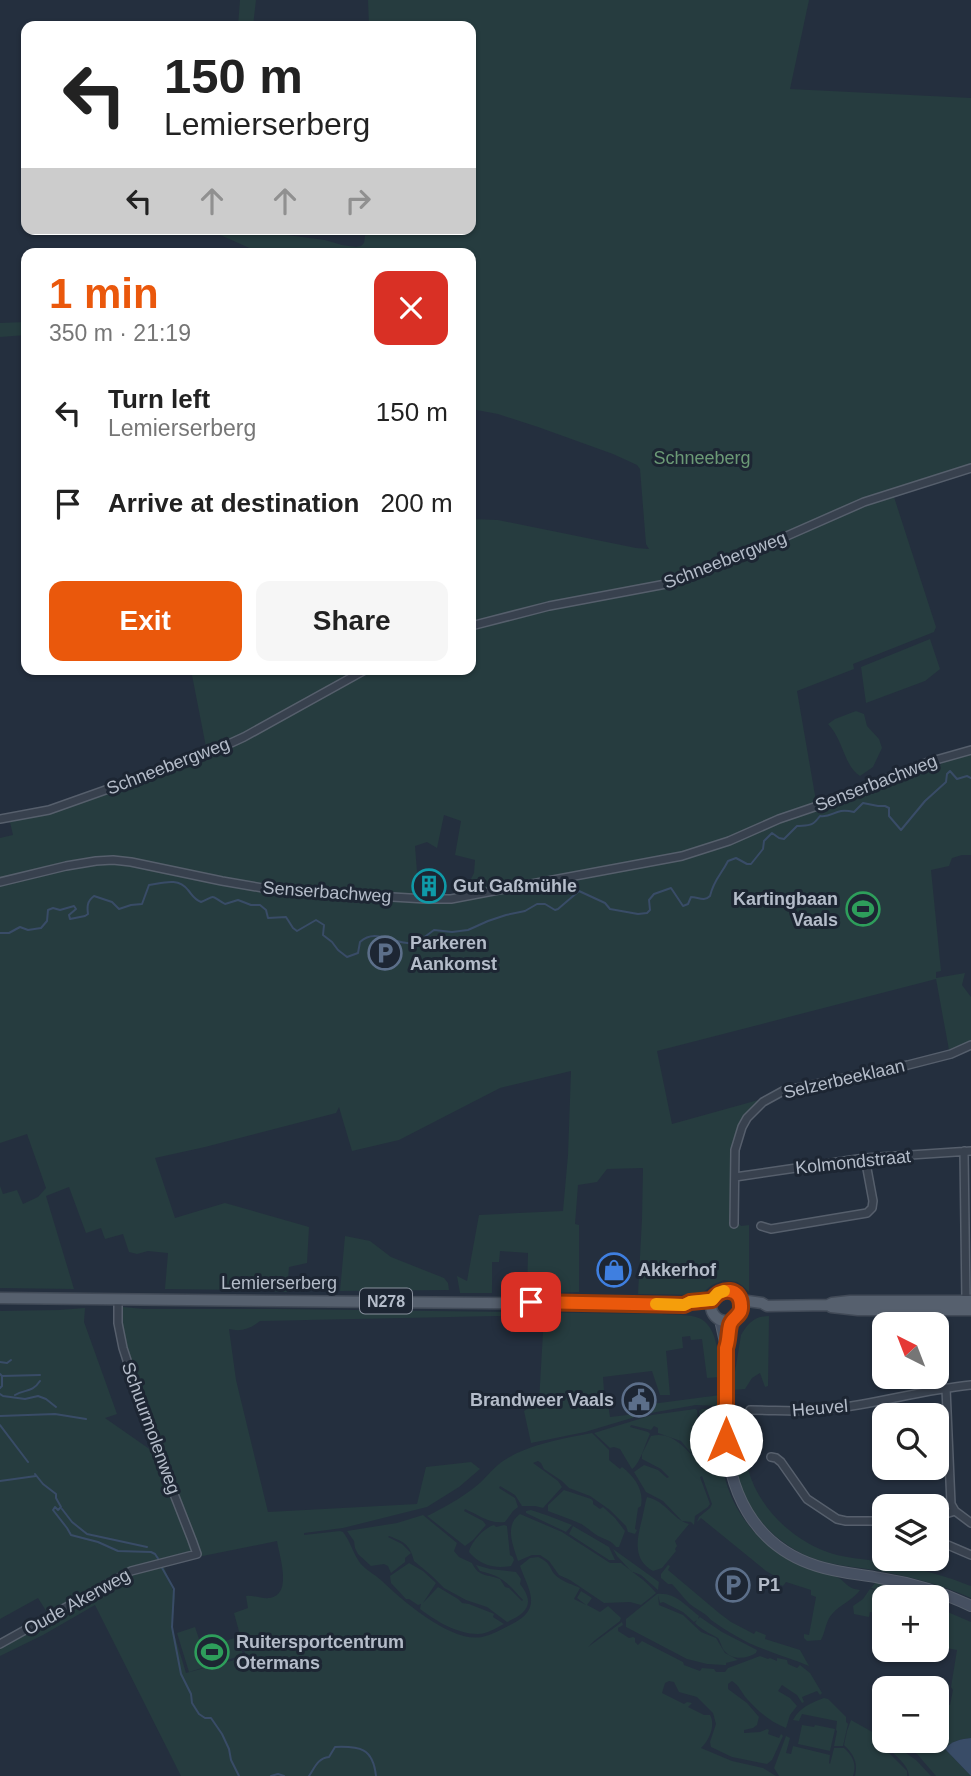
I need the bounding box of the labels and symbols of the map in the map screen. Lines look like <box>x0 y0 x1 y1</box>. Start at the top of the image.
park label: Schneeberg <box>653 448 751 468</box>
street label: Schneebergweg <box>661 527 789 593</box>
street label: Schneebergweg <box>104 733 232 799</box>
street label: Senserbachweg <box>812 751 940 815</box>
building icon: Gut Gaßmühle <box>410 867 448 905</box>
place label: Gut Gaßmühle <box>453 876 577 896</box>
street label: Senserbachweg <box>262 878 392 906</box>
place label: Kartingbaan Vaals <box>733 889 838 930</box>
sports icon: Kartingbaan Vaals <box>844 890 882 928</box>
place label: Parkeren Aankomst <box>410 933 497 974</box>
parking icon: Parkeren Aankomst <box>366 934 404 972</box>
street label: Selzerbeeklaan <box>781 1055 907 1103</box>
street label: Kolmondstraat <box>794 1146 912 1178</box>
shop icon: Akkerhof <box>595 1251 633 1289</box>
place label: Akkerhof <box>638 1260 717 1280</box>
pin <box>501 1272 561 1332</box>
street label: Lemierserberg <box>221 1273 337 1293</box>
road number: N278 <box>360 1288 412 1314</box>
north arrow <box>872 1312 948 1390</box>
street label: Schuurmolenweg <box>118 1359 184 1497</box>
public building icon: Brandweer Vaals <box>620 1381 658 1419</box>
place label: Brandweer Vaals <box>470 1390 614 1410</box>
street label: Heuvel <box>791 1396 849 1420</box>
position arrow <box>689 1403 763 1477</box>
street label: Oude Akerweg <box>21 1565 133 1639</box>
parking icon: P1 <box>714 1566 752 1604</box>
place label: P1 <box>758 1575 780 1595</box>
place label: Ruitersportcentrum Otermans <box>236 1632 404 1673</box>
sports icon: Ruitersportcentrum Otermans <box>193 1633 231 1671</box>

